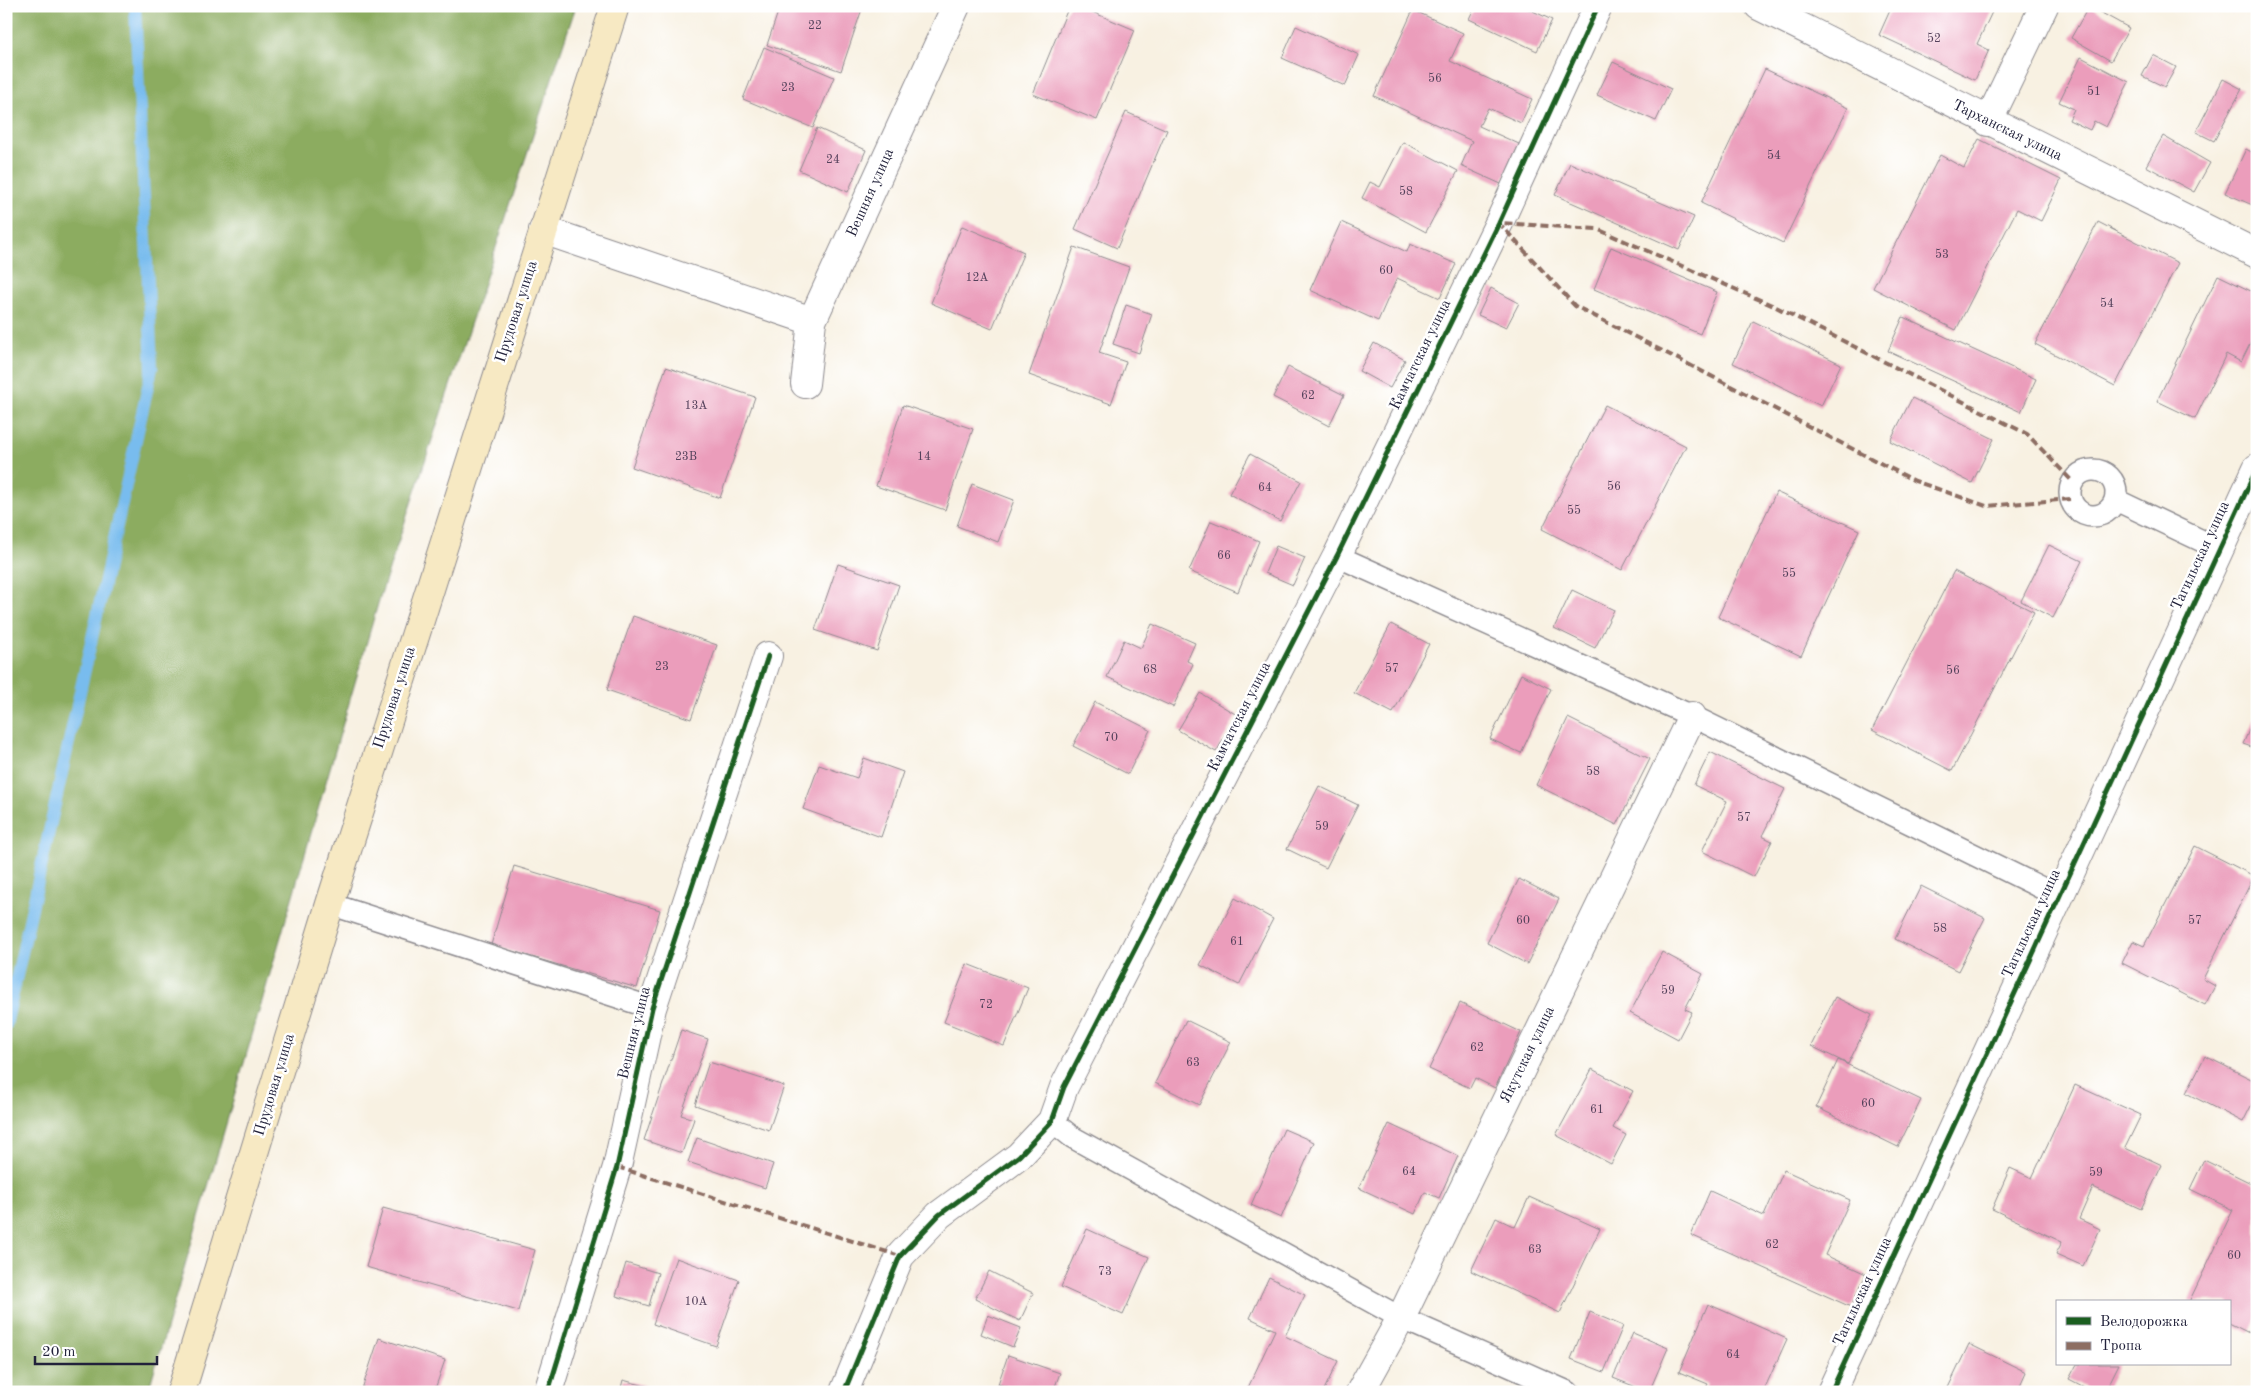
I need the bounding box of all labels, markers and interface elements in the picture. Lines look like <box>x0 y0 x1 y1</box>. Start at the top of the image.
house number: 22 <box>808 20 822 32</box>
house number: 52 <box>1927 32 1941 45</box>
house number: 56 <box>1428 72 1442 85</box>
house number: 23 <box>781 82 795 94</box>
house number: 51 <box>2087 85 2101 98</box>
street label: Тарханская улица <box>1950 98 2065 164</box>
street label: Вешняя улица <box>845 146 897 239</box>
house number: 54 <box>1767 149 1781 162</box>
house number: 24 <box>826 154 840 166</box>
house number: 58 <box>1399 185 1413 198</box>
house number: 53 <box>1935 248 1949 261</box>
street label: Прудовая улица <box>493 259 541 365</box>
house number: 60 <box>1379 265 1393 277</box>
house number: 12А <box>965 272 989 284</box>
street label: Камчатская улица <box>1388 297 1454 413</box>
house number: 54 <box>2100 297 2114 310</box>
house number: 62 <box>1301 390 1315 402</box>
house number: 13А <box>684 400 708 412</box>
house number: 23В <box>675 451 697 463</box>
house number: 14 <box>917 451 931 463</box>
house number: 56 <box>1607 480 1621 493</box>
house number: 64 <box>1258 482 1272 494</box>
street label: Тагильская улица <box>2169 499 2233 613</box>
house number: 55 <box>1567 504 1581 517</box>
house number: 66 <box>1217 550 1231 562</box>
house number: 55 <box>1782 567 1796 580</box>
street label: Прудовая улица <box>371 645 419 751</box>
street label: Камчатская улица <box>1206 659 1274 774</box>
house number: 23 <box>655 661 669 673</box>
house number: 57 <box>1385 662 1399 675</box>
house number: 68 <box>1143 664 1157 676</box>
house number: 56 <box>1946 664 1960 677</box>
house number: 70 <box>1104 732 1118 744</box>
house number: 58 <box>1586 765 1600 778</box>
house number: 57 <box>1737 811 1751 824</box>
house number: 59 <box>1315 820 1329 833</box>
street label: Тагильская улица <box>2000 867 2064 981</box>
house number: 57 <box>2188 914 2202 927</box>
house number: 60 <box>1516 915 1530 927</box>
house number: 58 <box>1933 922 1947 935</box>
house number: 61 <box>1230 936 1244 948</box>
street label: Вешняя улица <box>616 984 654 1081</box>
house number: 59 <box>1661 984 1675 997</box>
house number: 72 <box>979 999 993 1011</box>
street label: Якутская улица <box>1498 1004 1558 1106</box>
street label: Прудовая улица <box>252 1031 298 1138</box>
house number: 62 <box>1470 1042 1484 1054</box>
house number: 63 <box>1186 1057 1200 1069</box>
house number: 60 <box>1861 1098 1875 1110</box>
house number: 61 <box>1590 1104 1604 1116</box>
house number: 64 <box>1402 1166 1416 1178</box>
house number: 59 <box>2089 1166 2103 1179</box>
street label: Тагильская улица <box>1831 1235 1895 1349</box>
house number: 62 <box>1765 1239 1779 1251</box>
house number: 63 <box>1528 1244 1542 1256</box>
house number: 60 <box>2227 1250 2241 1262</box>
house number: 73 <box>1098 1266 1112 1278</box>
house number: 10А <box>684 1296 708 1308</box>
legend <box>2056 1300 2230 1366</box>
text: Велодорожка <box>2100 1315 2188 1330</box>
scale bar <box>35 1333 158 1365</box>
text: Тропа <box>2100 1339 2142 1354</box>
text: 20 m <box>42 1345 76 1360</box>
house number: 64 <box>1726 1349 1740 1361</box>

